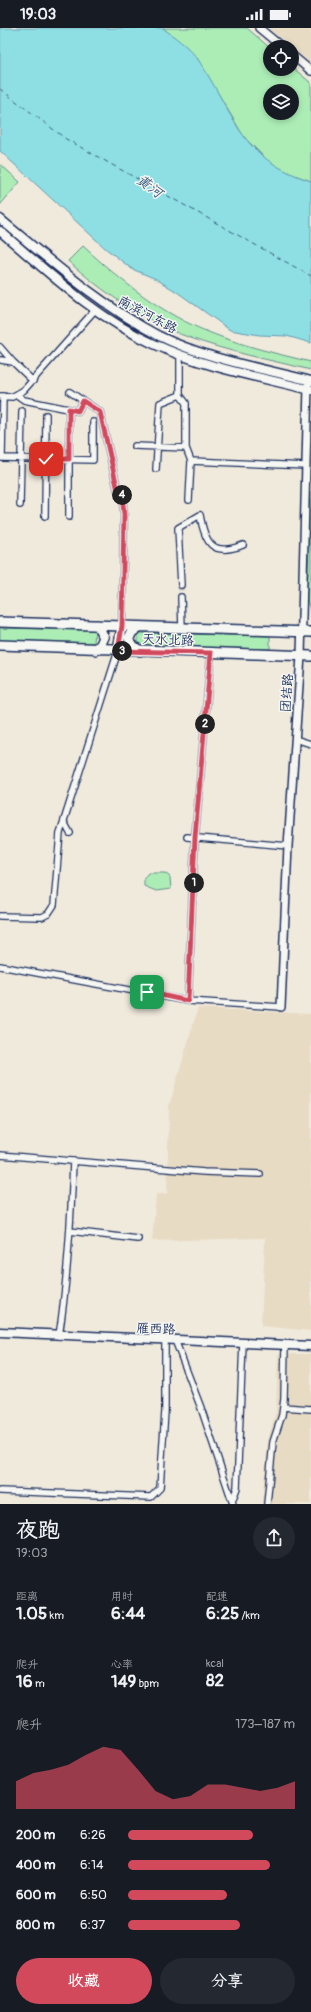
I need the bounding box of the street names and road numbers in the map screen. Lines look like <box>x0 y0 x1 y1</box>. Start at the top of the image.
street label: 南滨河东路 <box>115 293 180 337</box>
street label: 天水北路 <box>142 631 194 649</box>
street label: 团结路 <box>278 673 296 713</box>
street label: 雁西路 <box>136 1320 176 1338</box>

